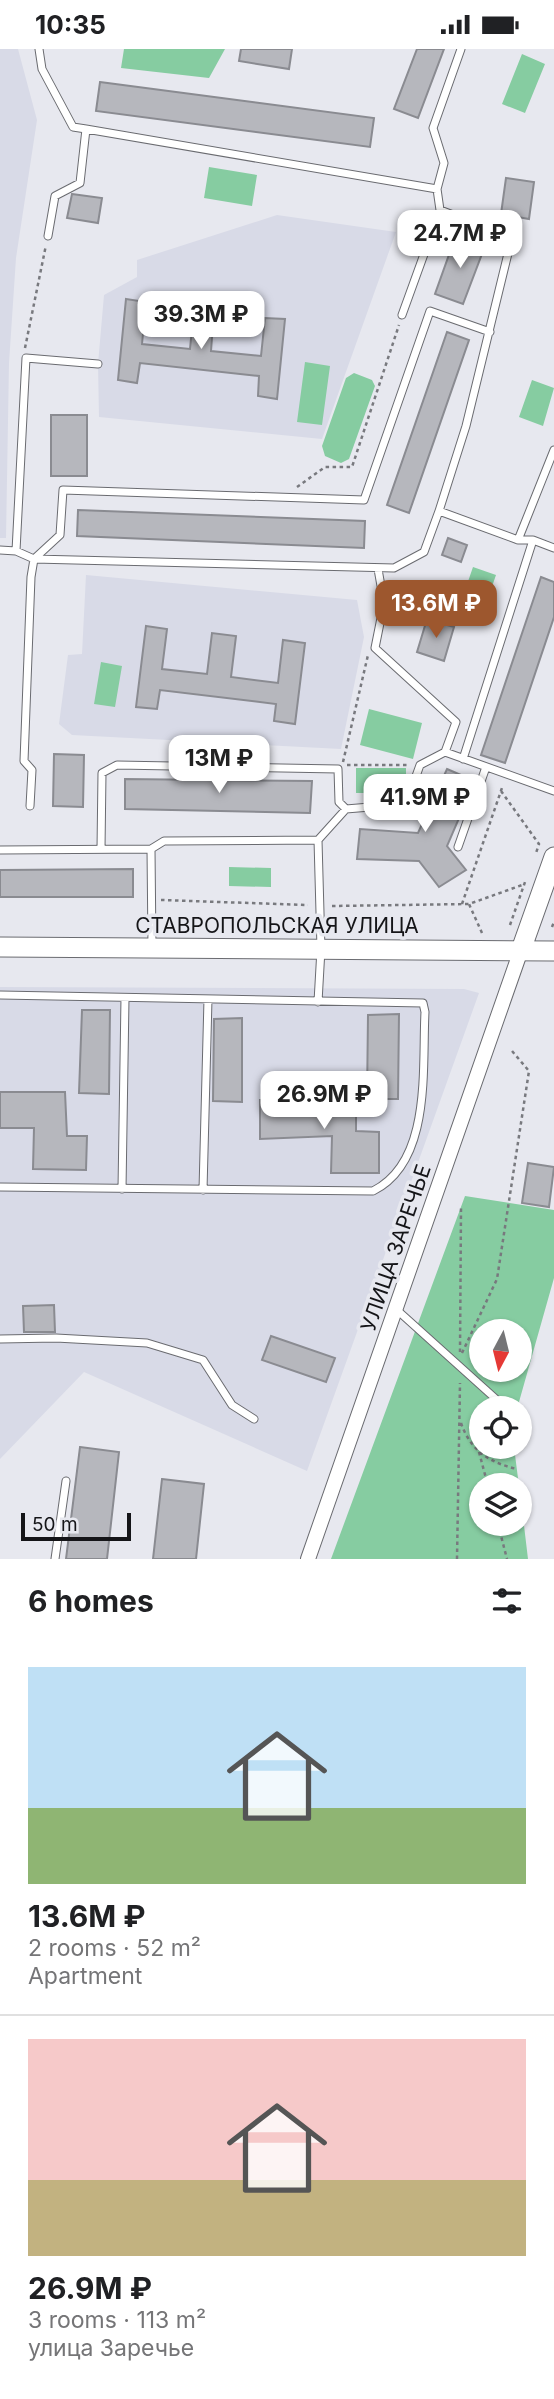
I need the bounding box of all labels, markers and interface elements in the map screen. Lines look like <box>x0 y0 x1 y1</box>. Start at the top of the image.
text: 10:35 <box>35 9 106 40</box>
pin: 24.7M ₽ <box>395 211 525 270</box>
text: 24.7M ₽ <box>413 219 507 247</box>
pin: 39.3M ₽ <box>136 292 266 351</box>
text: 39.3M ₽ <box>153 300 249 328</box>
pin: 13.6M ₽ <box>371 581 501 640</box>
text: 13.6M ₽ <box>391 589 481 617</box>
pin: 13M ₽ <box>170 735 268 795</box>
text: 13M ₽ <box>185 744 253 772</box>
pin: 41.9M ₽ <box>360 775 490 834</box>
text: 41.9M ₽ <box>380 783 470 811</box>
street label: СТАВРОПОЛЬСКАЯ УЛИЦА <box>135 913 419 938</box>
pin: 26.9M ₽ <box>259 1072 389 1131</box>
text: 26.9M ₽ <box>277 1080 372 1108</box>
street label: УЛИЦА ЗАРЕЧЬЕ <box>355 1161 436 1335</box>
north arrow <box>469 1319 532 1383</box>
map controls <box>469 1319 532 1536</box>
button: locate <box>469 1396 532 1459</box>
button: layers <box>469 1473 532 1536</box>
scale bar <box>21 1510 131 1542</box>
text: 50 m <box>32 1513 78 1536</box>
icon: filters <box>488 1582 526 1620</box>
text: 6 homes <box>28 1583 154 1619</box>
icon: home <box>214 1713 340 1839</box>
text: 13.6M ₽ <box>28 1898 146 1934</box>
text: 2 rooms · 52 m² <box>28 1934 201 1962</box>
text: Apartment <box>28 1962 142 1990</box>
icon: home <box>214 2085 340 2211</box>
text: 26.9M ₽ <box>28 2270 152 2306</box>
text: 3 rooms · 113 m² <box>28 2306 206 2334</box>
text: улица Заречье <box>28 2334 194 2362</box>

